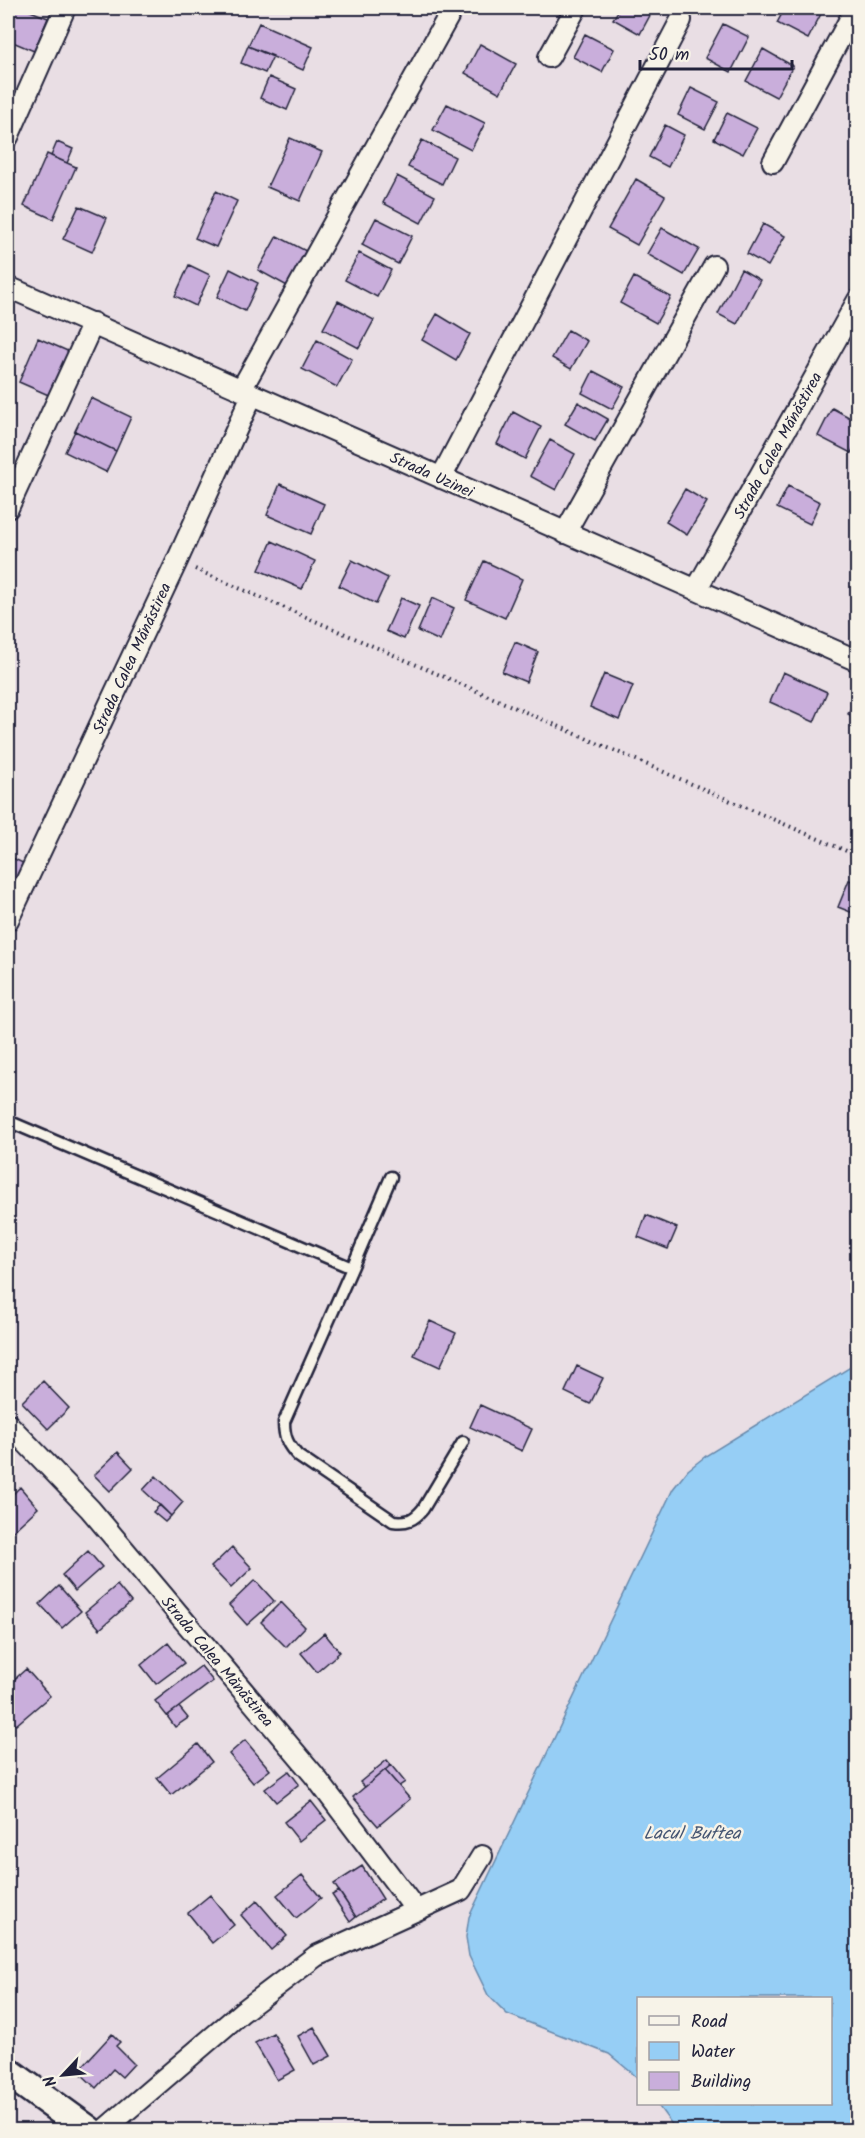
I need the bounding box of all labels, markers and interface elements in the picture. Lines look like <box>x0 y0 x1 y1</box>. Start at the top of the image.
scale bar <box>640 33 792 71</box>
text: 50 m <box>649 41 689 70</box>
street label: Strada Calea Mănăstirea <box>727 368 829 524</box>
street label: Strada Uzinei <box>385 446 478 505</box>
street label: Strada Calea Mănăstirea <box>86 579 178 739</box>
street label: Strada Calea Mănăstirea <box>154 1591 279 1733</box>
water label: Lacul Buftea <box>644 1820 742 1849</box>
legend <box>637 1997 832 2105</box>
text: Road <box>691 2008 728 2037</box>
text: Water <box>691 2038 736 2067</box>
north arrow <box>33 2045 93 2105</box>
text: Building <box>691 2068 751 2097</box>
text: N <box>37 2071 64 2091</box>

